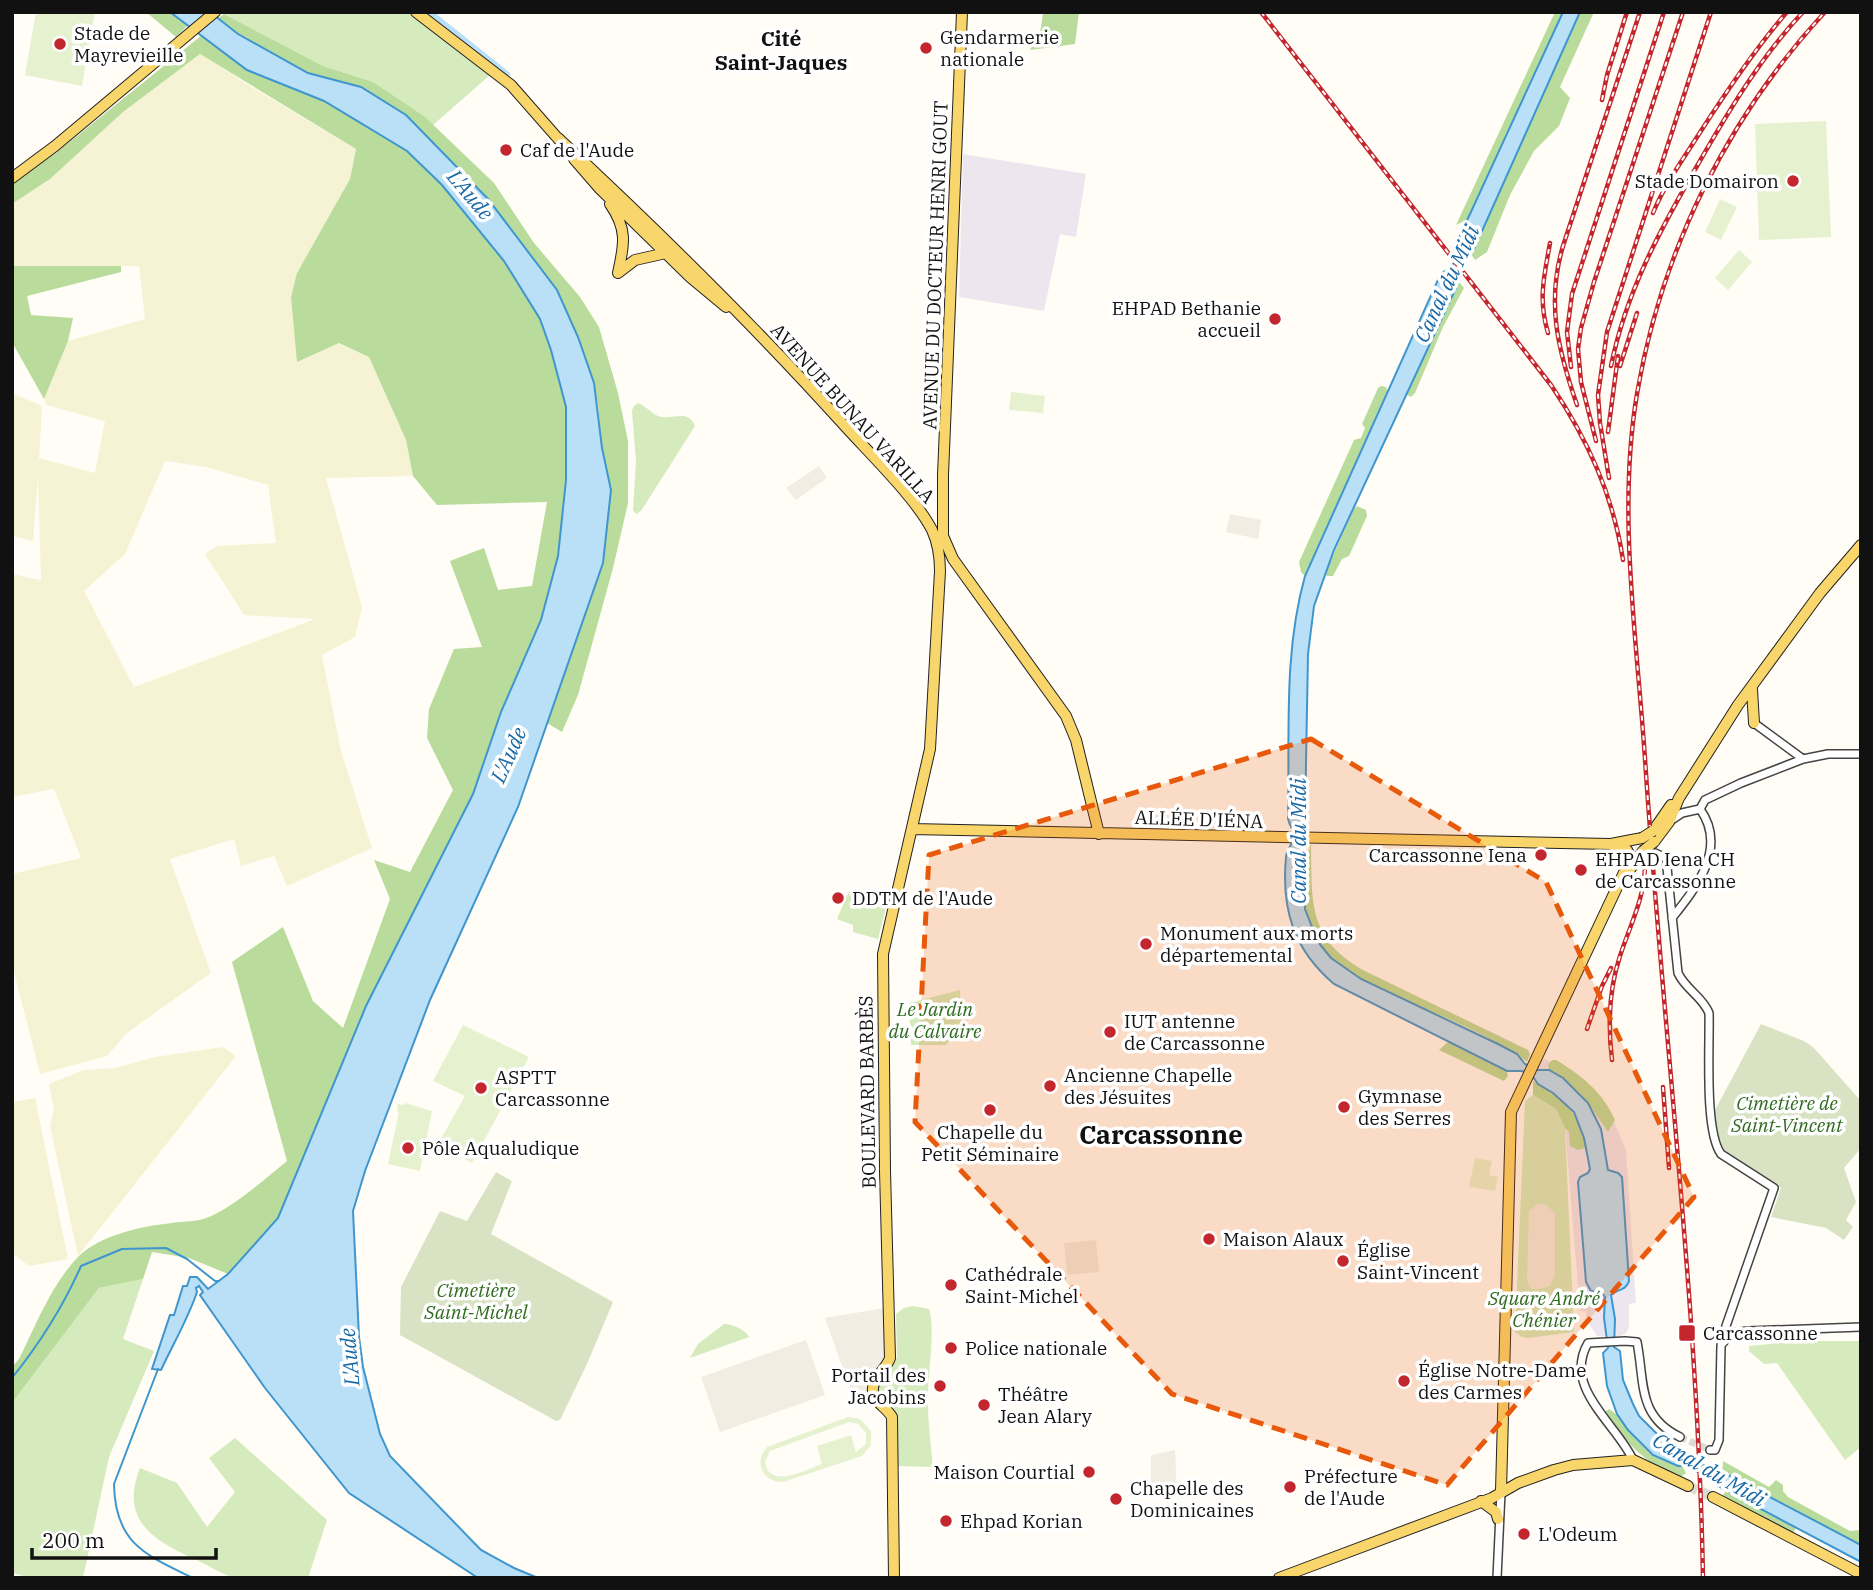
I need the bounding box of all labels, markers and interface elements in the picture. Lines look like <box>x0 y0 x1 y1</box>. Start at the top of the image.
place label: Stade de Mayrevieille <box>74 21 183 67</box>
district label: Cité Saint-Jaques <box>715 24 847 76</box>
place label: Gendarmerie nationale <box>940 25 1059 71</box>
marker: Stade de Mayrevieille <box>52 36 68 52</box>
marker: Gendarmerie nationale <box>918 40 934 56</box>
street label: AVENUE DU DOCTEUR HENRI GOUT <box>917 100 953 430</box>
place label: Caf de l'Aude <box>520 138 634 162</box>
marker: Caf de l'Aude <box>498 142 514 158</box>
water label: L'Aude <box>441 162 501 226</box>
place label: Stade Domairon <box>1635 169 1779 193</box>
marker: Stade Domairon <box>1785 173 1801 189</box>
water label: Canal du Midi <box>1407 220 1486 347</box>
place label: EHPAD Bethanie accueil <box>1112 296 1261 342</box>
marker: EHPAD Bethanie accueil <box>1267 311 1283 327</box>
street label: AVENUE BUNAU VARILLA <box>766 318 940 508</box>
water label: L'Aude <box>483 722 533 788</box>
water label: Canal du Midi <box>1284 777 1312 904</box>
street label: ALLÉE D'IÉNA <box>1134 805 1264 833</box>
place label: Carcassonne Iena <box>1369 843 1527 867</box>
marker: Carcassonne Iena <box>1533 847 1549 863</box>
place label: EHPAD Iena CH de Carcassonne <box>1595 847 1736 893</box>
marker: EHPAD Iena CH de Carcassonne <box>1573 862 1589 878</box>
place label: DDTM de l'Aude <box>852 886 993 910</box>
marker: DDTM de l'Aude <box>830 890 846 906</box>
place label: Monument aux morts départemental <box>1160 921 1353 967</box>
marker: Monument aux morts départemental <box>1138 936 1154 952</box>
street label: BOULEVARD BARBÈS <box>853 995 881 1189</box>
park label: Le Jardin du Calvaire <box>889 997 982 1043</box>
place label: IUT antenne de Carcassonne <box>1124 1009 1265 1055</box>
marker: IUT antenne de Carcassonne <box>1102 1024 1118 1040</box>
place label: Ancienne Chapelle des Jésuites <box>1064 1063 1232 1109</box>
place label: ASPTT Carcassonne <box>495 1065 610 1111</box>
marker: Ancienne Chapelle des Jésuites <box>1042 1078 1058 1094</box>
marker: ASPTT Carcassonne <box>473 1080 489 1096</box>
place label: Gymnase des Serres <box>1358 1084 1451 1130</box>
park label: Cimetière de Saint-Vincent <box>1730 1091 1844 1137</box>
marker: Gymnase des Serres <box>1336 1099 1352 1115</box>
marker: Chapelle du Petit Séminaire <box>982 1102 998 1118</box>
district label: Carcassonne <box>1079 1117 1243 1151</box>
place label: Chapelle du Petit Séminaire <box>921 1120 1059 1166</box>
place label: Pôle Aqualudique <box>422 1136 579 1160</box>
marker: Pôle Aqualudique <box>400 1140 416 1156</box>
place label: Maison Alaux <box>1223 1227 1344 1251</box>
marker: Maison Alaux <box>1201 1231 1217 1247</box>
place label: Église Saint-Vincent <box>1357 1238 1479 1284</box>
marker: Église Saint-Vincent <box>1335 1253 1351 1269</box>
place label: Cathédrale Saint-Michel <box>965 1262 1079 1308</box>
marker: Cathédrale Saint-Michel <box>943 1277 959 1293</box>
park label: Cimetière Saint-Michel <box>423 1278 528 1324</box>
park label: Square André Chénier <box>1487 1286 1600 1332</box>
place label: Carcassonne <box>1703 1321 1818 1345</box>
marker: Carcassonne <box>1677 1323 1697 1343</box>
water label: L'Aude <box>332 1326 366 1388</box>
place label: Police nationale <box>965 1336 1107 1360</box>
marker: Police nationale <box>943 1340 959 1356</box>
place label: Église Notre-Dame des Carmes <box>1418 1358 1586 1404</box>
place label: Portail des Jacobins <box>831 1363 926 1409</box>
marker: Église Notre-Dame des Carmes <box>1396 1373 1412 1389</box>
marker: Portail des Jacobins <box>932 1378 948 1394</box>
place label: Théâtre Jean Alary <box>998 1382 1093 1428</box>
marker: Théâtre Jean Alary <box>976 1397 992 1413</box>
water label: Canal du Midi <box>1648 1426 1772 1513</box>
place label: Maison Courtial <box>934 1460 1075 1484</box>
marker: Maison Courtial <box>1081 1464 1097 1480</box>
place label: Préfecture de l'Aude <box>1304 1464 1398 1510</box>
place label: Chapelle des Dominicaines <box>1130 1476 1254 1522</box>
marker: Préfecture de l'Aude <box>1282 1479 1298 1495</box>
marker: Chapelle des Dominicaines <box>1108 1491 1124 1507</box>
place label: Ehpad Korian <box>960 1509 1083 1533</box>
marker: Ehpad Korian <box>938 1513 954 1529</box>
scale bar <box>32 1516 215 1560</box>
place label: L'Odeum <box>1538 1522 1618 1546</box>
text: 200 m <box>42 1526 105 1554</box>
marker: L'Odeum <box>1516 1526 1532 1542</box>

